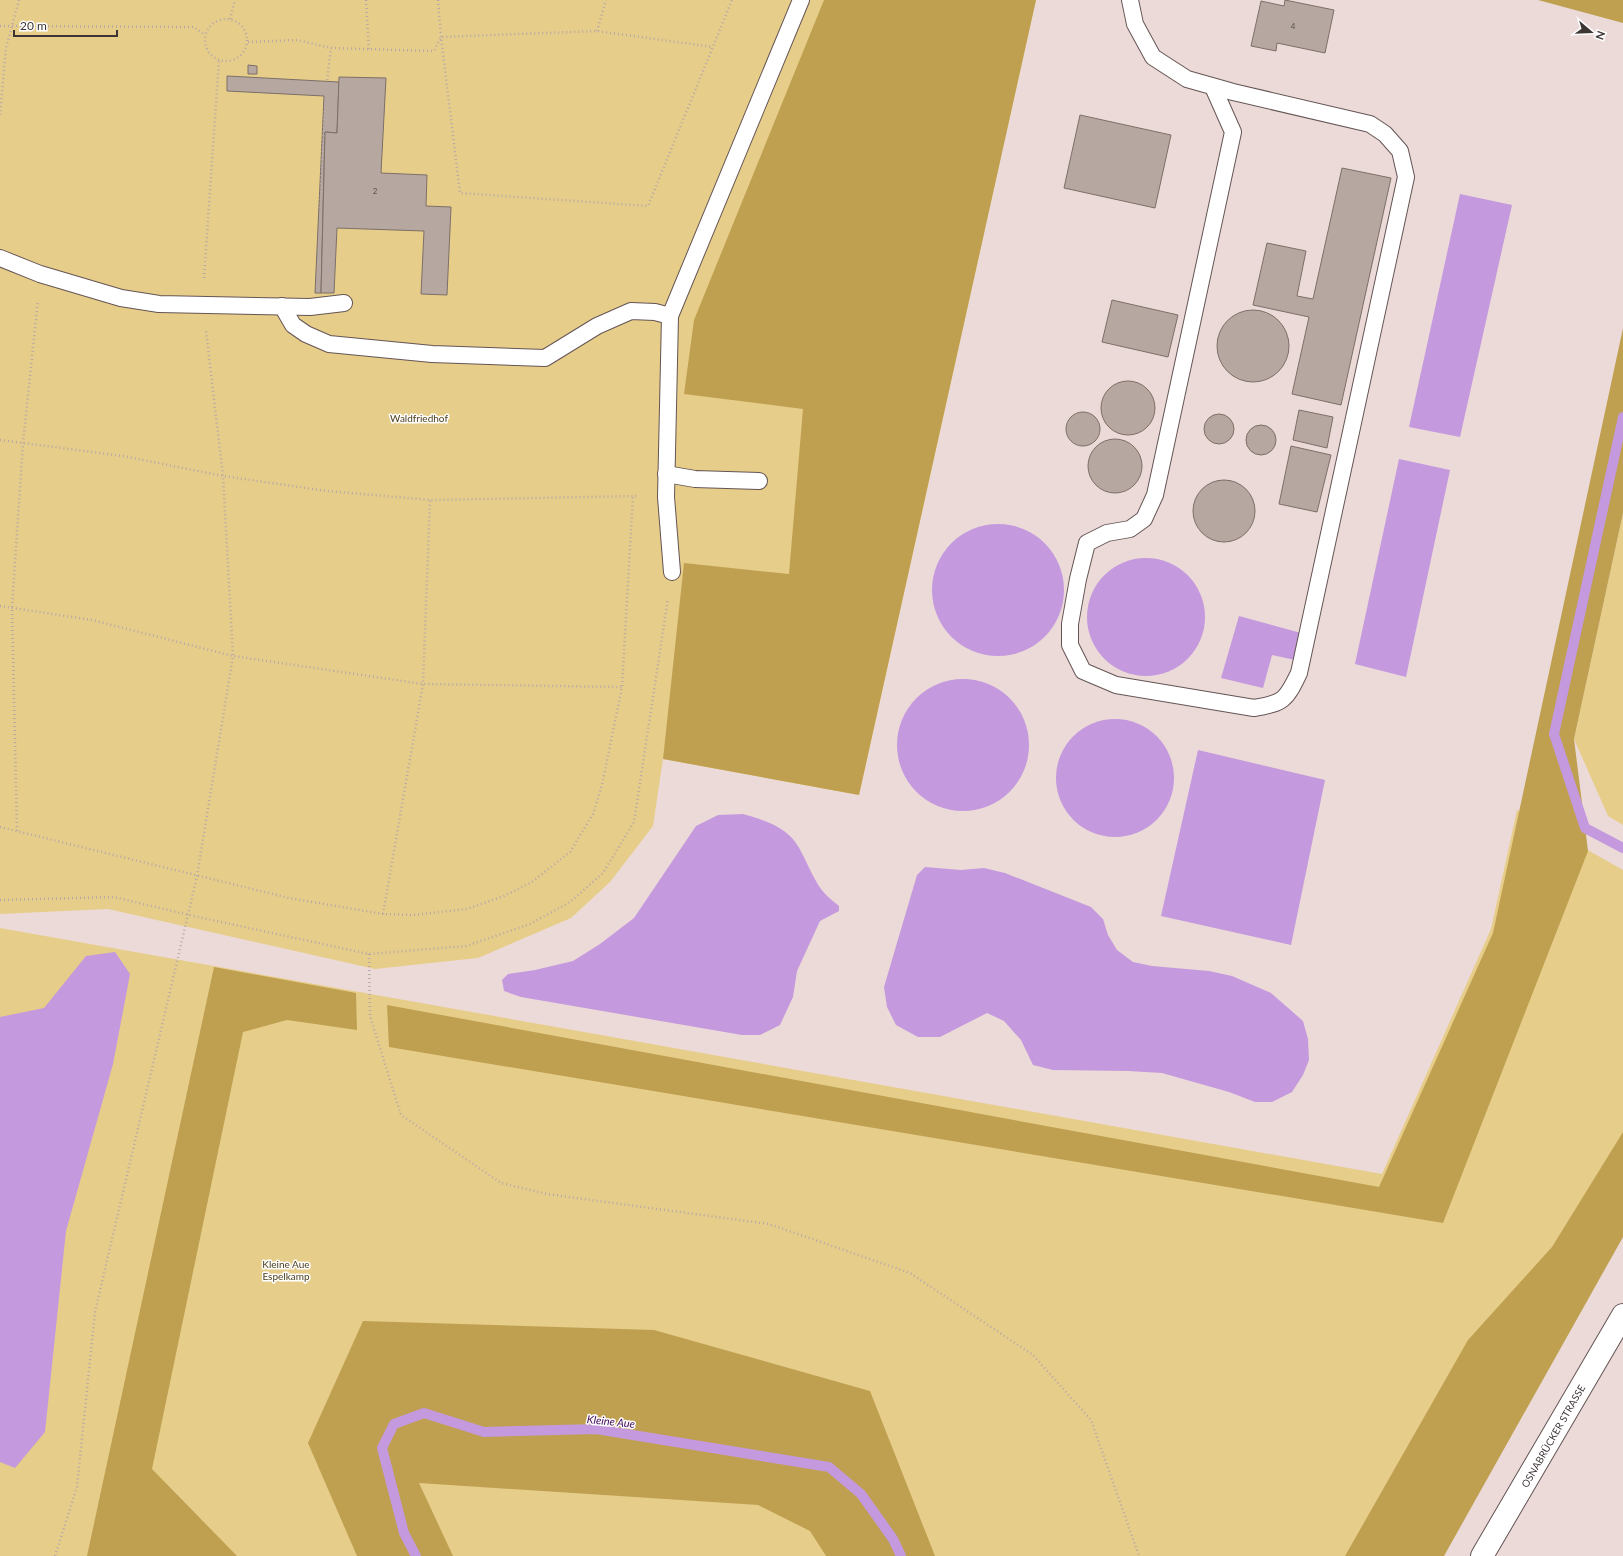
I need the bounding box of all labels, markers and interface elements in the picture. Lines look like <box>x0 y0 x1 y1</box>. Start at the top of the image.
scale bar <box>14 12 117 38</box>
north arrow <box>1571 12 1611 52</box>
text: 20 m <box>20 18 47 33</box>
house number: 4 <box>1291 21 1296 31</box>
text: N <box>1593 29 1608 42</box>
house number: 2 <box>373 186 378 196</box>
park label: Waldfriedhof <box>390 412 448 424</box>
park label: Kleine Aue Espelkamp <box>262 1258 310 1282</box>
street label: OSNABRÜCKER STRASSE <box>1519 1382 1588 1490</box>
water label: Kleine Aue <box>586 1412 636 1430</box>

